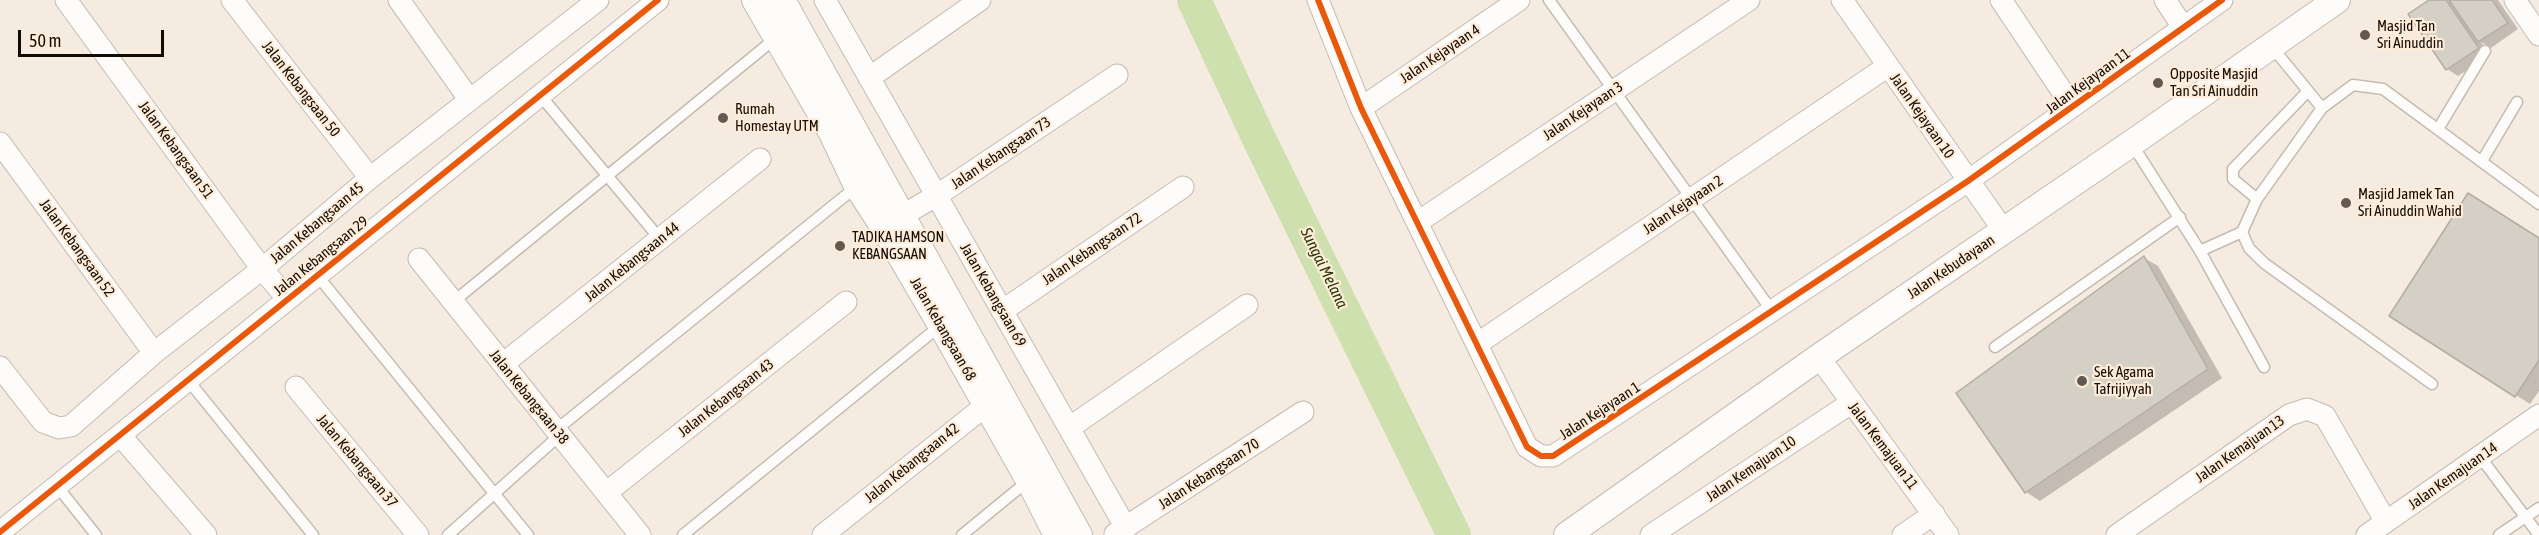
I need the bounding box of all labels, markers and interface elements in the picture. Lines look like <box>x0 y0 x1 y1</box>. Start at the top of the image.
place label: Masjid Tan Sri Ainuddin <box>2377 17 2443 52</box>
scale bar <box>21 18 166 56</box>
street label: Jalan Kejayaan 4 <box>1397 21 1483 87</box>
marker: Masjid Tan Sri Ainuddin <box>2358 28 2372 42</box>
text: 50 m <box>29 30 61 51</box>
street label: Jalan Kebangsaan 50 <box>258 38 344 140</box>
street label: Jalan Kejayaan 11 <box>2042 44 2134 118</box>
place label: Opposite Masjid Tan Sri Ainuddin <box>2170 65 2258 100</box>
street label: Jalan Kejayaan 10 <box>1886 70 1958 162</box>
marker: Opposite Masjid Tan Sri Ainuddin <box>2151 76 2165 90</box>
street label: Jalan Kejayaan 3 <box>1540 78 1626 144</box>
street label: Jalan Kebangsaan 51 <box>135 98 217 202</box>
place label: Rumah Homestay UTM <box>735 100 819 135</box>
marker: Rumah Homestay UTM <box>716 111 730 125</box>
street label: Jalan Kebangsaan 73 <box>948 113 1054 193</box>
street label: Jalan Kejayaan 2 <box>1640 172 1726 238</box>
street label: Jalan Kebangsaan 45 <box>267 179 367 267</box>
place label: Masjid Jamek Tan Sri Ainuddin Wahid <box>2358 185 2462 220</box>
street label: Jalan Kebangsaan 52 <box>36 196 118 300</box>
marker: Masjid Jamek Tan Sri Ainuddin Wahid <box>2339 196 2353 210</box>
street label: Jalan Kebangsaan 72 <box>1039 209 1145 289</box>
street label: Jalan Kebangsaan 29 <box>270 212 372 300</box>
street label: Jalan Kebangsaan 44 <box>581 218 683 306</box>
water label: Sungai Melana <box>1296 225 1352 311</box>
place label: TADIKA HAMSON KEBANGSAAN <box>852 228 944 263</box>
street label: Jalan Kebudayaan <box>1904 231 1998 303</box>
marker: TADIKA HAMSON KEBANGSAAN <box>833 239 847 253</box>
street label: Jalan Kebangsaan 69 <box>956 240 1030 350</box>
street label: Jalan Kebangsaan 68 <box>906 274 980 384</box>
street label: Jalan Kebangsaan 38 <box>485 346 573 448</box>
street label: Jalan Kebangsaan 43 <box>675 355 777 441</box>
place label: Sek Agama Tafrijiyyah <box>2094 363 2154 398</box>
marker: Sek Agama Tafrijiyyah <box>2075 374 2089 388</box>
street label: Jalan Kejayaan 1 <box>1556 378 1644 444</box>
street label: Jalan Kemajuan 11 <box>1844 399 1922 493</box>
street label: Jalan Kebangsaan 37 <box>313 411 401 511</box>
street label: Jalan Kemajuan 13 <box>2192 412 2288 486</box>
street label: Jalan Kebangsaan 42 <box>861 419 963 507</box>
street label: Jalan Kemajuan 10 <box>1703 432 1799 506</box>
street label: Jalan Kebangsaan 70 <box>1155 435 1263 513</box>
street label: Jalan Kemajuan 14 <box>2405 439 2501 513</box>

